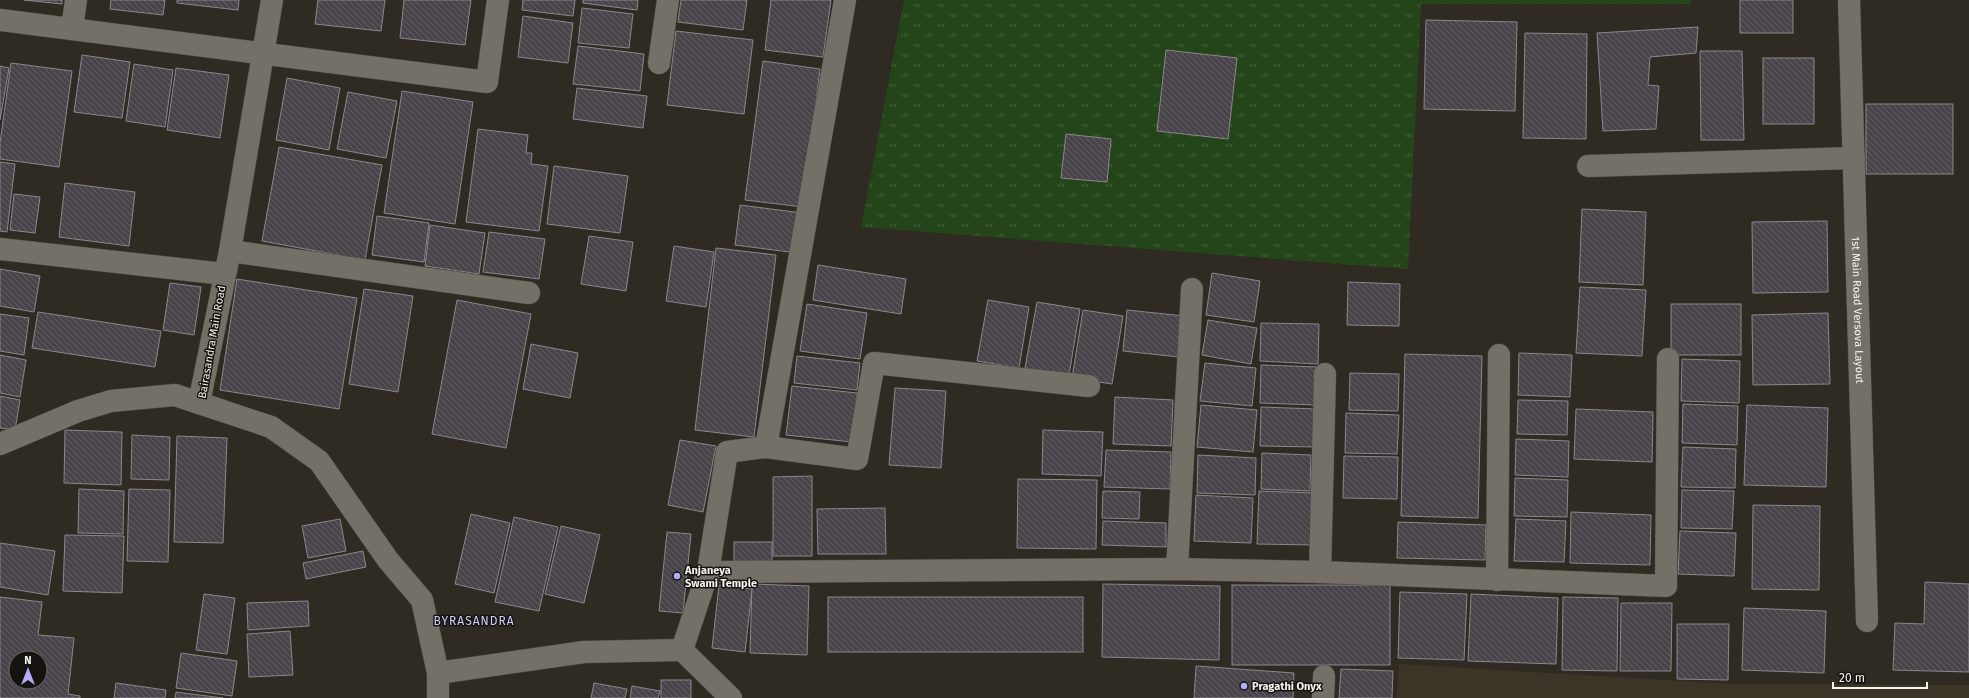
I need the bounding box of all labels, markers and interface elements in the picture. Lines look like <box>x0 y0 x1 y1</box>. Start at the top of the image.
street label: 1st Main Road Versova Layout <box>1849 236 1867 384</box>
street label: Bairasandra Main Road <box>196 284 228 400</box>
place label: Anjaneya Swami Temple <box>684 564 757 590</box>
marker: Anjaneya Swami Temple <box>672 571 682 581</box>
district label: BYRASANDRA <box>433 614 515 628</box>
north arrow <box>8 650 48 690</box>
text: N <box>24 654 32 667</box>
scale bar <box>1833 664 1927 690</box>
text: 20 m <box>1839 671 1865 685</box>
place label: Pragathi Onyx <box>1252 680 1322 693</box>
marker: Pragathi Onyx <box>1239 681 1249 691</box>

